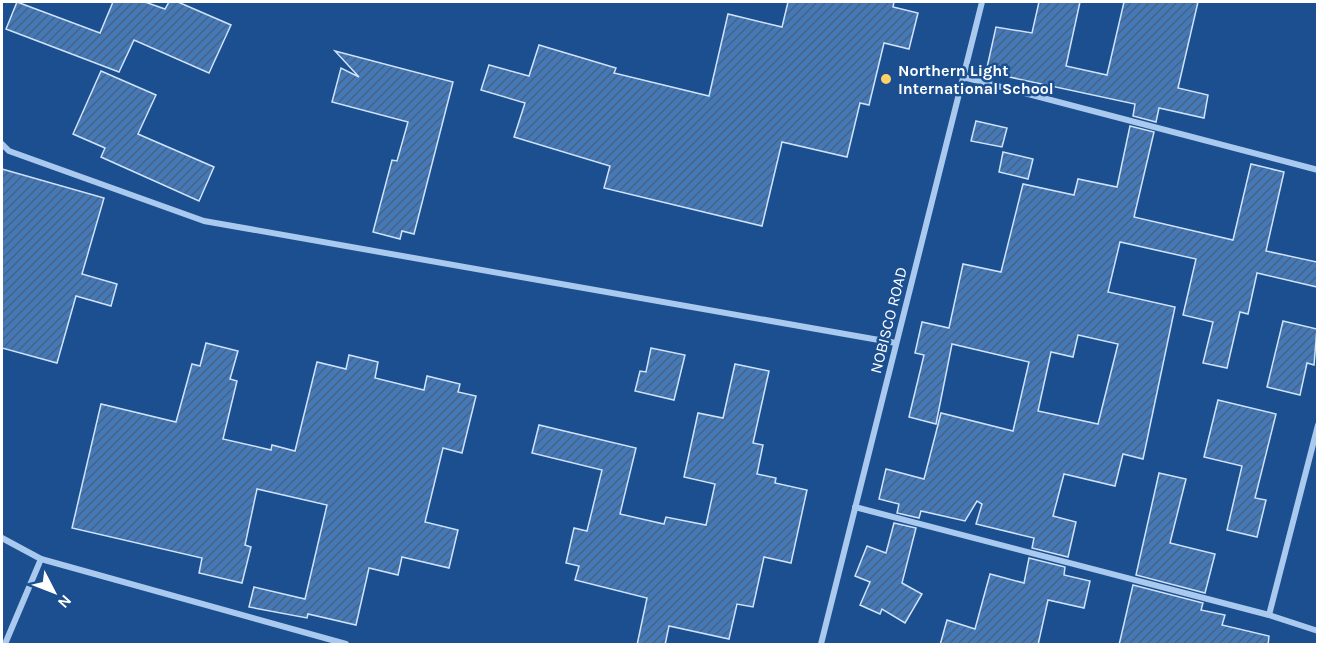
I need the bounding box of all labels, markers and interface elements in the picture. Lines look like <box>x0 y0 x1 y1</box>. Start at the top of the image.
place label: Northern Light International School <box>898 61 1054 98</box>
marker: Northern Light International School <box>879 72 893 86</box>
street label: NOBISCO ROAD <box>866 265 911 375</box>
north arrow <box>24 562 84 622</box>
text: N <box>54 591 76 612</box>

